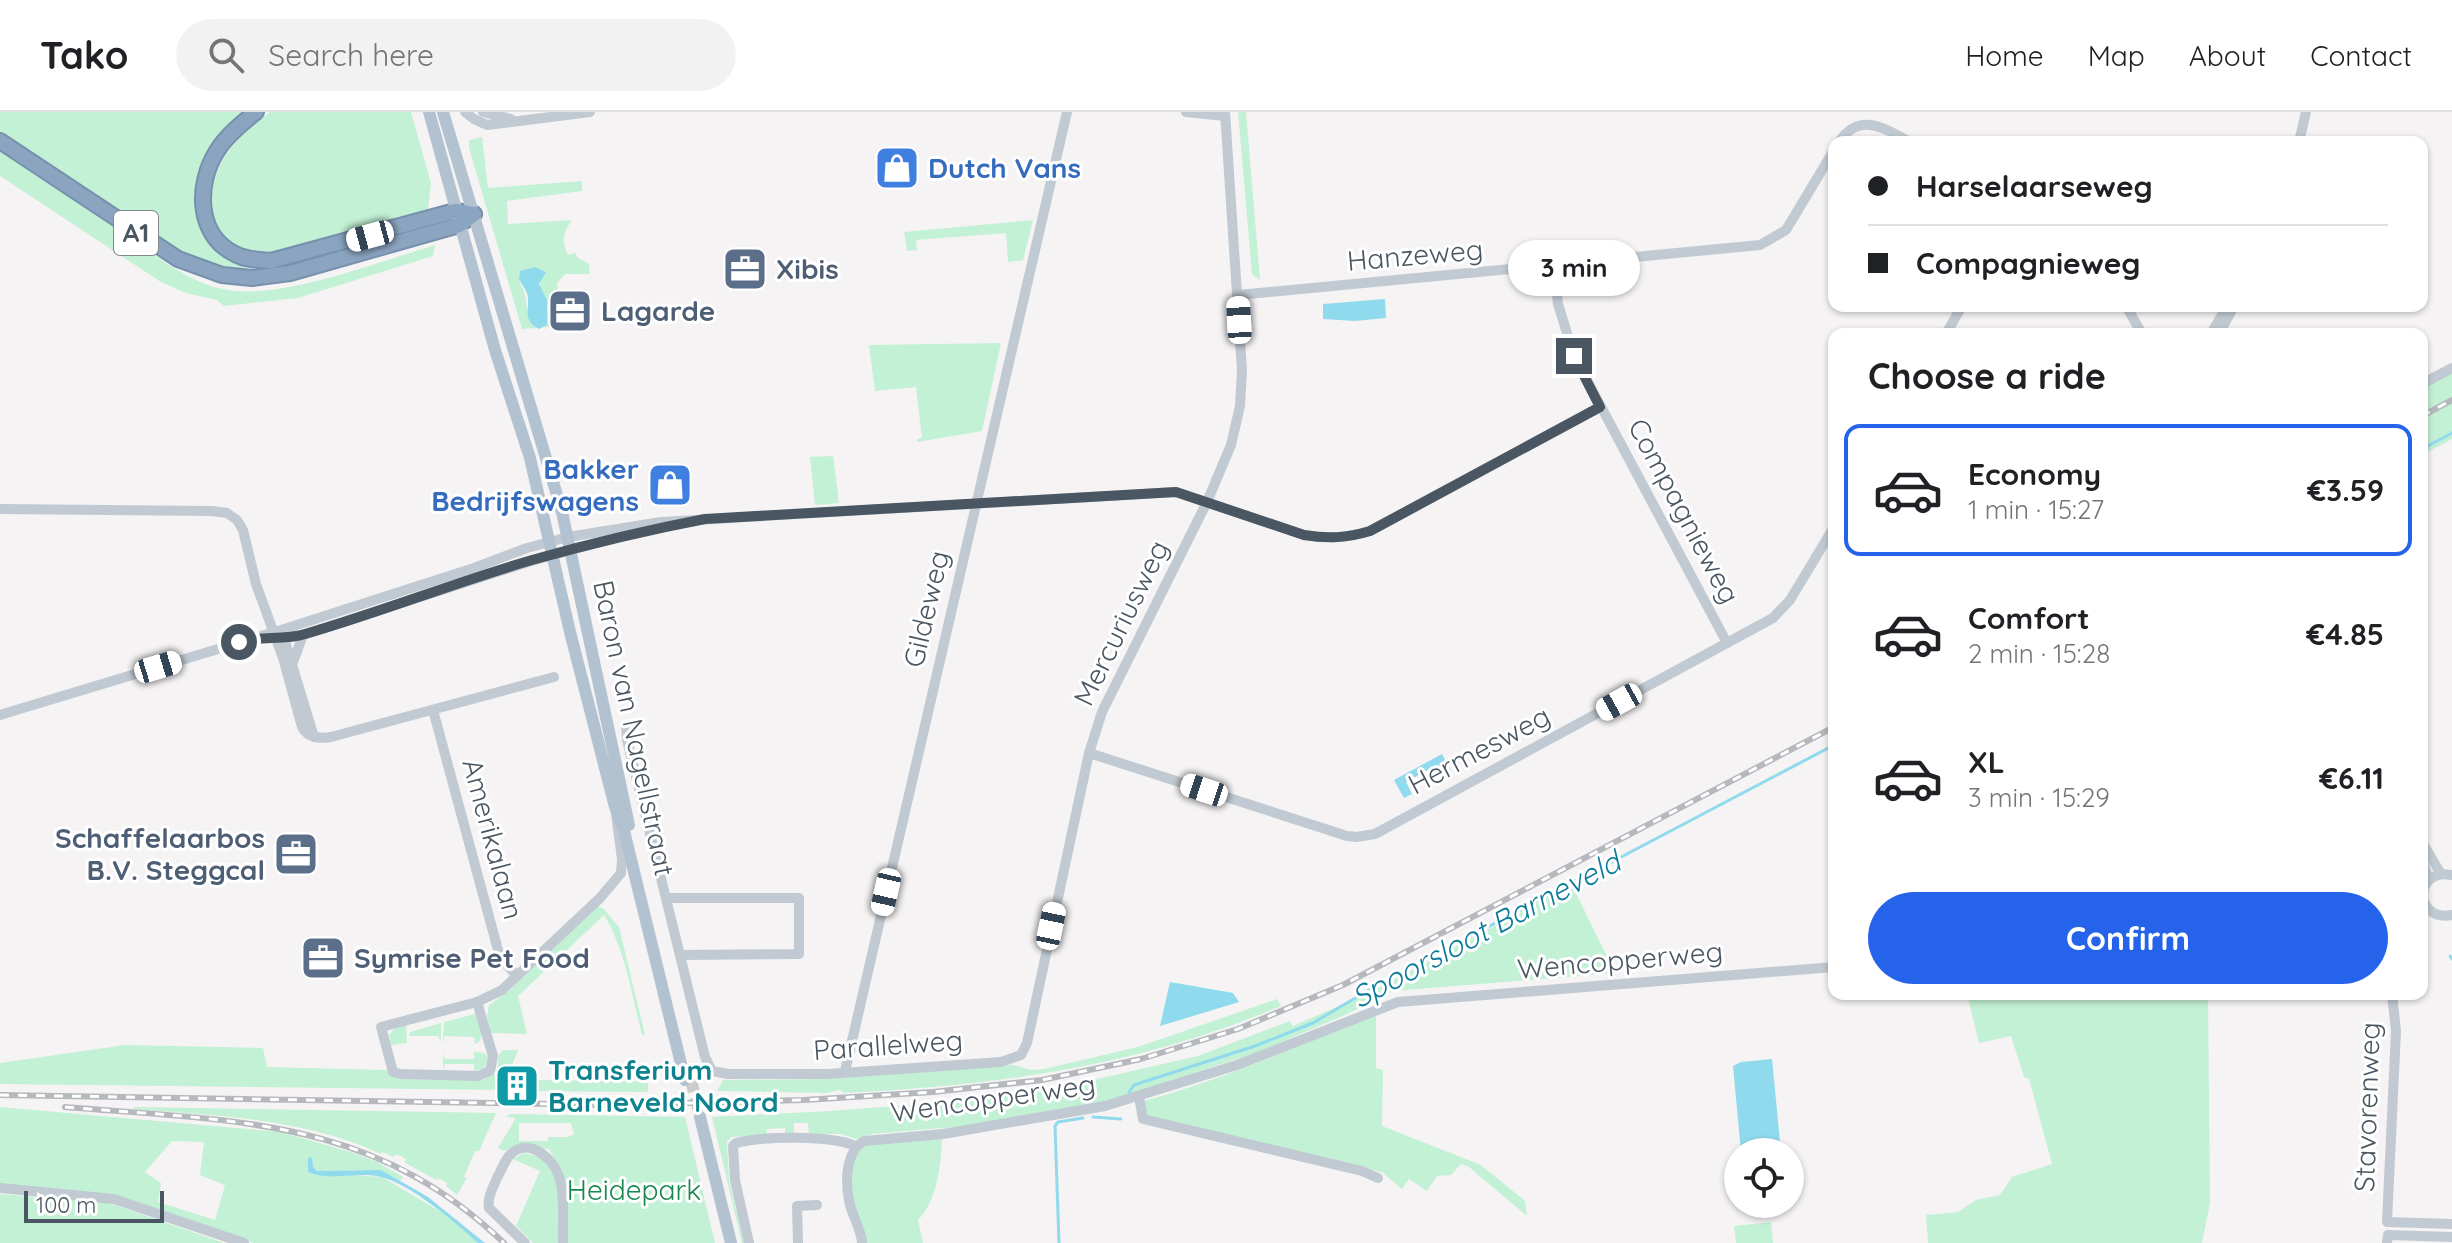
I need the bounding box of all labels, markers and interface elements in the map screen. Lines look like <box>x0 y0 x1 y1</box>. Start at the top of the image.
search box <box>176 19 736 91</box>
text: Tako <box>40 31 128 79</box>
icon: search <box>204 33 248 77</box>
text: Search here <box>268 36 434 74</box>
text: Home <box>1965 38 2044 73</box>
text: Map <box>2088 38 2145 73</box>
text: About <box>2189 38 2266 73</box>
text: Contact <box>2310 38 2412 73</box>
shop icon: Dutch Vans <box>873 144 921 192</box>
place label: Dutch Vans <box>928 150 1081 185</box>
text: Harselaarseweg <box>1916 167 2153 205</box>
road number: A1 <box>114 211 158 255</box>
car <box>344 218 396 254</box>
street label: Hanzeweg <box>1345 231 1484 278</box>
callout: 3 min <box>1508 240 1640 296</box>
text: Compagnieweg <box>1916 244 2140 282</box>
office icon: Xibis <box>721 245 769 293</box>
place label: Xibis <box>776 251 839 286</box>
text: 3 min <box>1541 251 1607 284</box>
office icon: Lagarde <box>546 287 594 335</box>
place label: Lagarde <box>601 293 715 328</box>
car <box>1226 295 1252 345</box>
route end <box>1556 338 1592 374</box>
text: Choose a ride <box>1868 353 2106 398</box>
street label: Compagnieweg <box>1621 412 1748 609</box>
place label: Bakker Bedrijfswagens <box>431 451 639 518</box>
icon: car <box>1872 454 1944 526</box>
text: Economy <box>1968 455 2101 493</box>
shop icon: Bakker Bedrijfswagens <box>646 461 694 509</box>
text: €3.59 <box>2307 471 2384 509</box>
text: 1 min · 15:27 <box>1968 493 2104 526</box>
street label: Mercuriusweg <box>1065 534 1176 711</box>
street label: Gildeweg <box>895 547 956 671</box>
street label: Baron van Nagellstraat <box>586 577 683 879</box>
icon: car <box>1872 598 1944 670</box>
text: Comfort <box>1968 599 2089 637</box>
text: €4.85 <box>2306 615 2384 653</box>
route start <box>221 624 257 660</box>
text: 2 min · 15:28 <box>1968 637 2110 670</box>
car <box>132 649 184 685</box>
car <box>1592 680 1646 724</box>
street label: Hermesweg <box>1402 698 1556 802</box>
icon: car <box>1872 742 1944 814</box>
text: XL <box>1968 743 2005 781</box>
street label: Amerikalaan <box>455 755 532 923</box>
text: €6.11 <box>2319 759 2384 797</box>
car <box>1177 771 1231 809</box>
text: 3 min · 15:29 <box>1968 781 2110 814</box>
place label: Schaffelaarbos B.V. Steggcal <box>55 820 265 887</box>
office icon: Schaffelaarbos B.V. Steggcal <box>272 830 320 878</box>
water label: Spoorsloot Barneveld <box>1345 840 1630 1016</box>
car <box>869 866 903 918</box>
button: Confirm <box>1868 892 2388 984</box>
car <box>1034 900 1068 952</box>
street label: Wencopperweg <box>1516 933 1724 986</box>
office icon: Symrise Pet Food <box>299 934 347 982</box>
place label: Symrise Pet Food <box>354 940 590 975</box>
street label: Parallelweg <box>812 1022 964 1067</box>
street label: Stavorenweg <box>2346 1022 2387 1192</box>
place label: Transferium Barneveld Noord <box>548 1052 779 1119</box>
building icon: Transferium Barneveld Noord <box>493 1062 541 1110</box>
street label: Wencopperweg <box>888 1066 1097 1129</box>
map controls <box>1724 1138 1804 1218</box>
button: locate <box>1724 1138 1804 1218</box>
park label: Heidepark <box>567 1172 701 1207</box>
scale bar <box>24 1187 164 1223</box>
text: 100 m <box>36 1191 96 1219</box>

